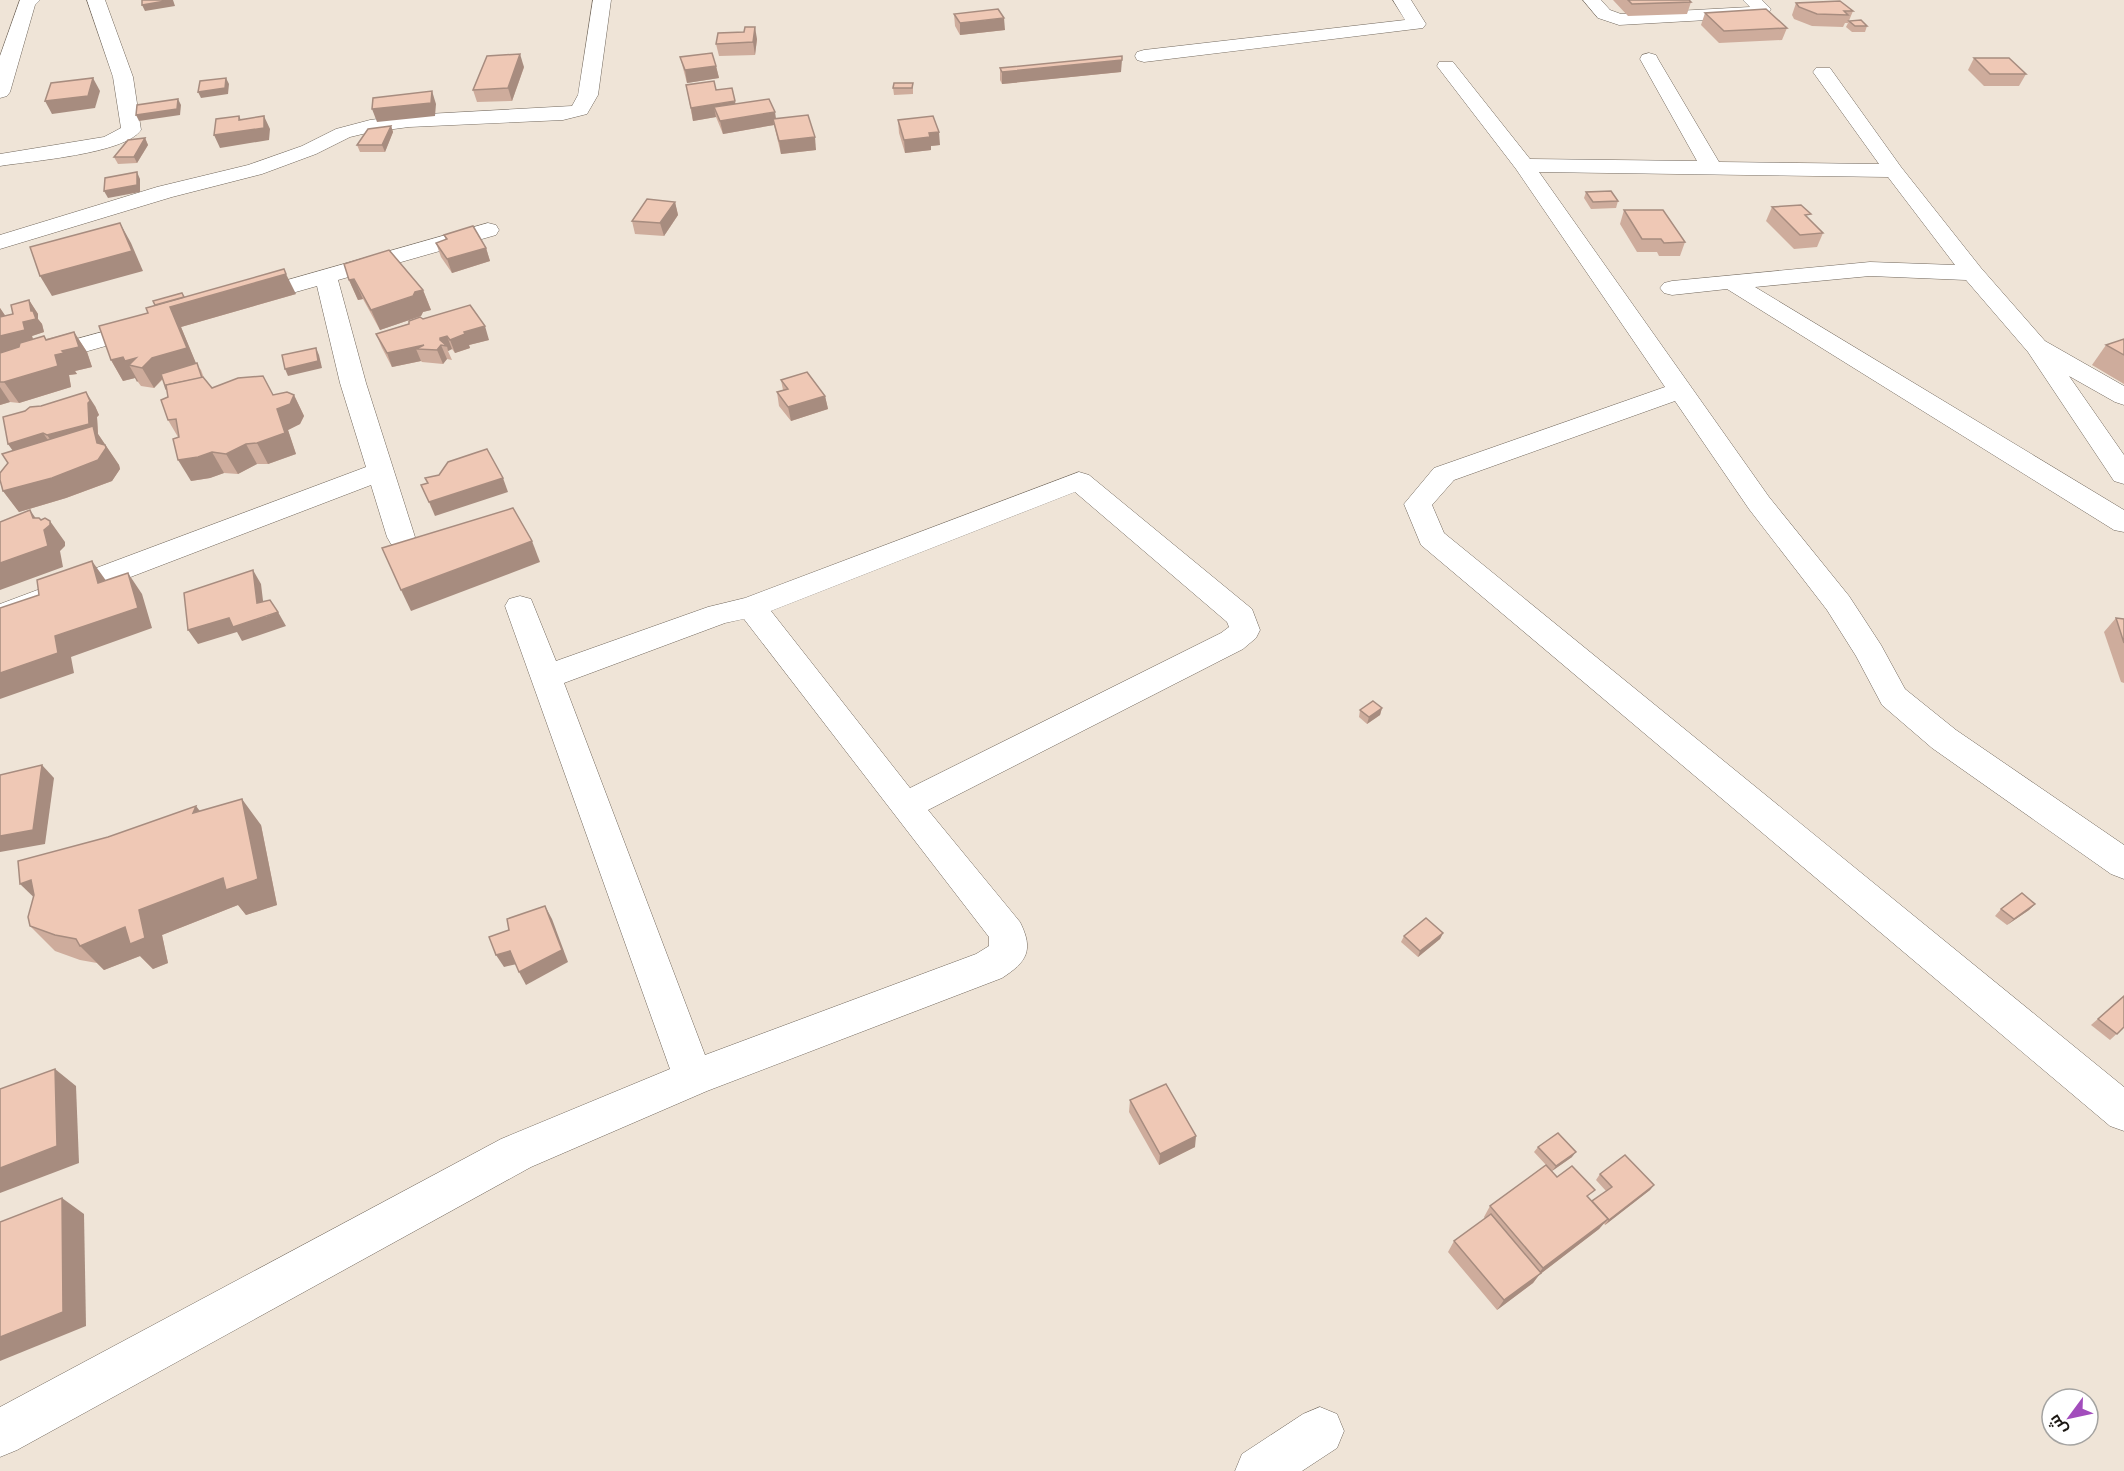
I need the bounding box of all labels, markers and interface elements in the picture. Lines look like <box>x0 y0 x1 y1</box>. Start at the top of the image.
north arrow <box>2040 1387 2100 1447</box>
text: ش <box>2044 1411 2072 1439</box>

